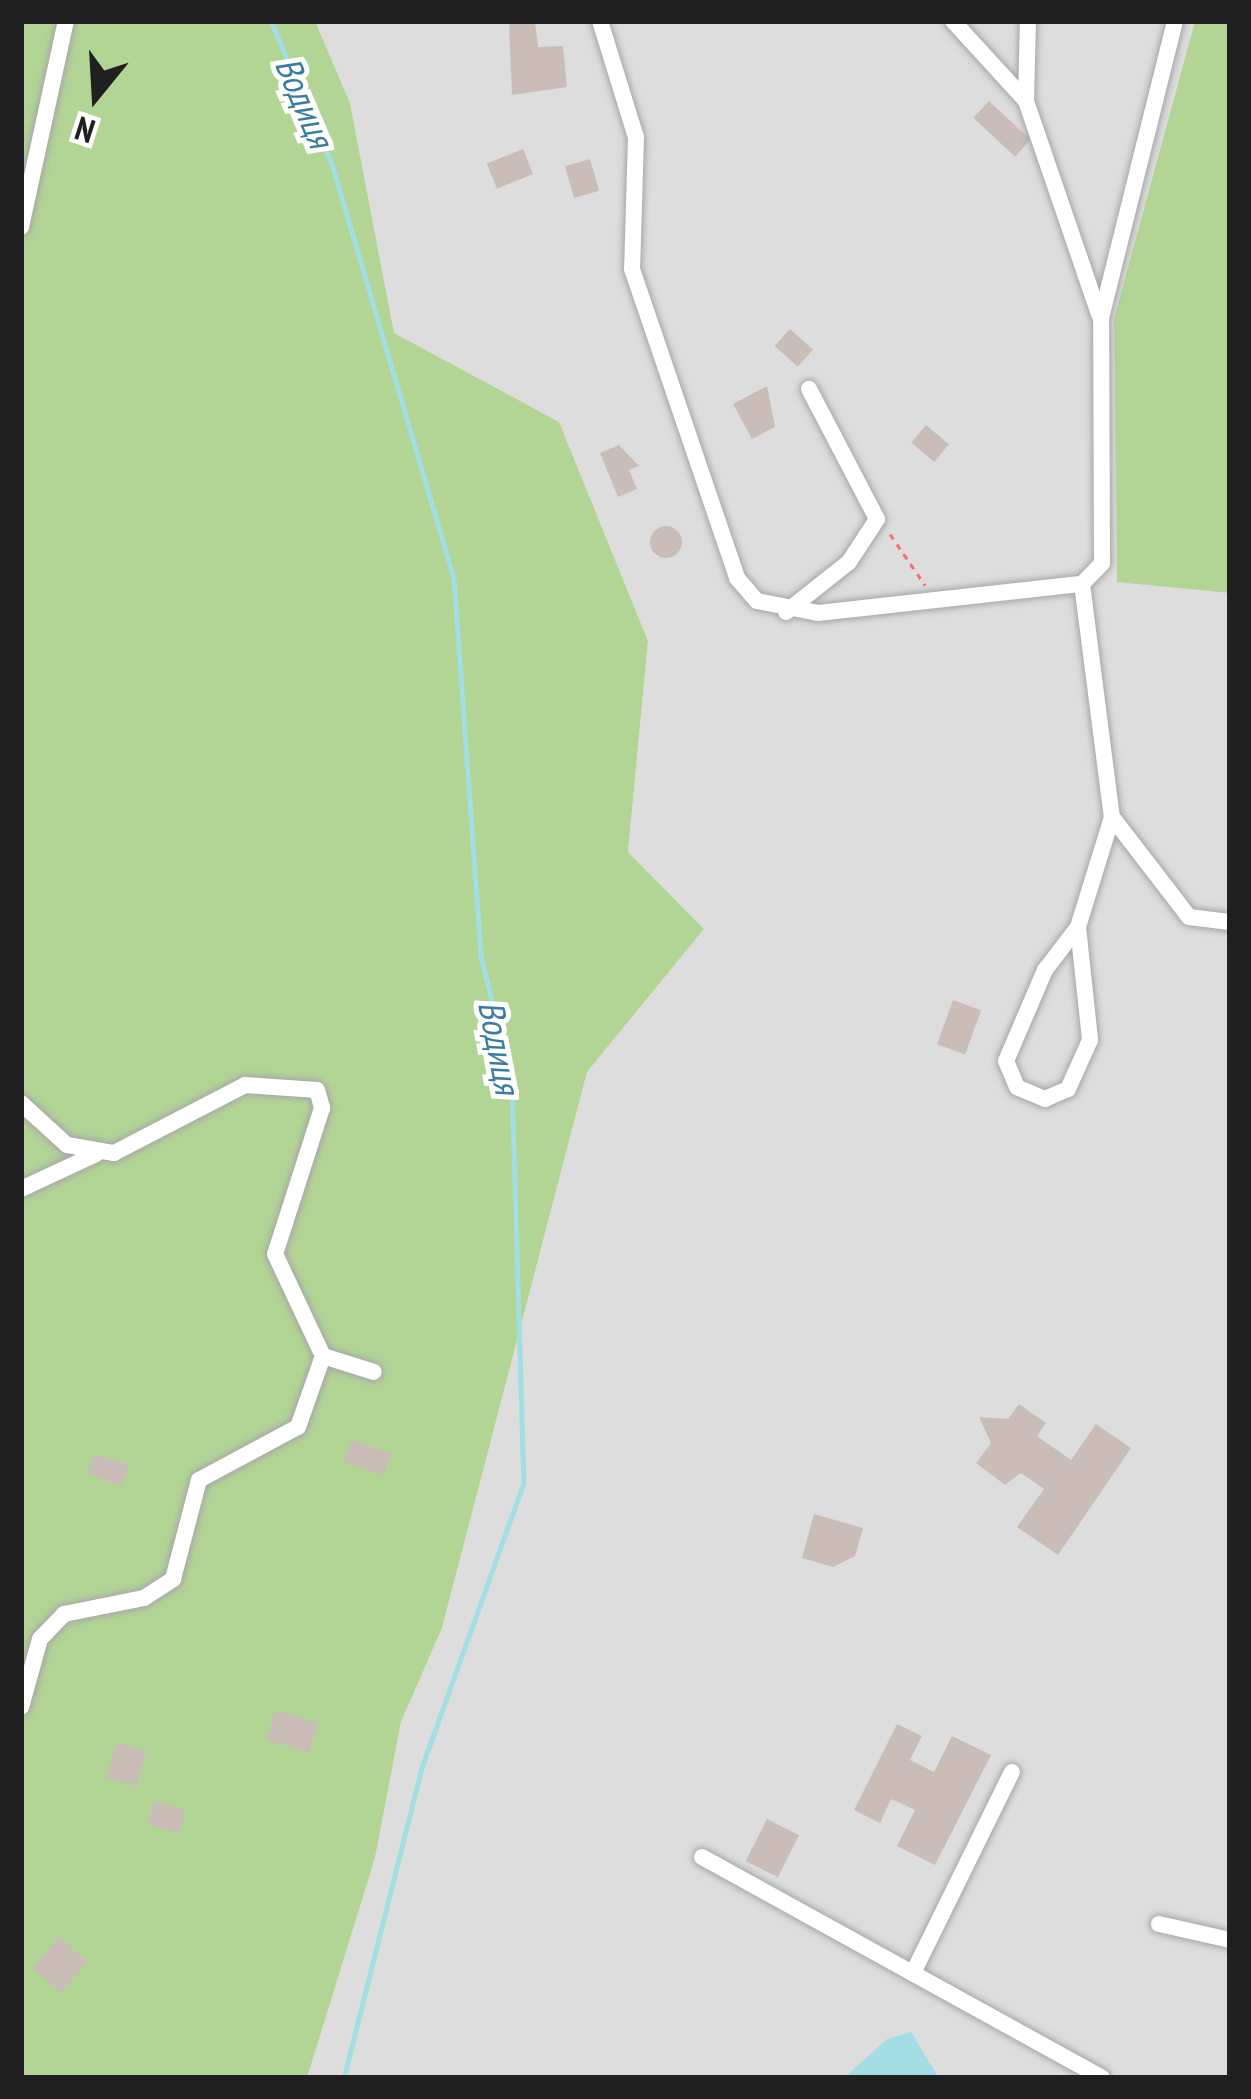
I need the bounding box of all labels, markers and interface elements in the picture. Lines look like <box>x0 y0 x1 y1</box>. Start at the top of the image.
north arrow <box>36 36 156 156</box>
water label: Водиця <box>267 50 343 154</box>
text: N <box>70 108 100 154</box>
water label: Водиця <box>470 997 530 1097</box>

